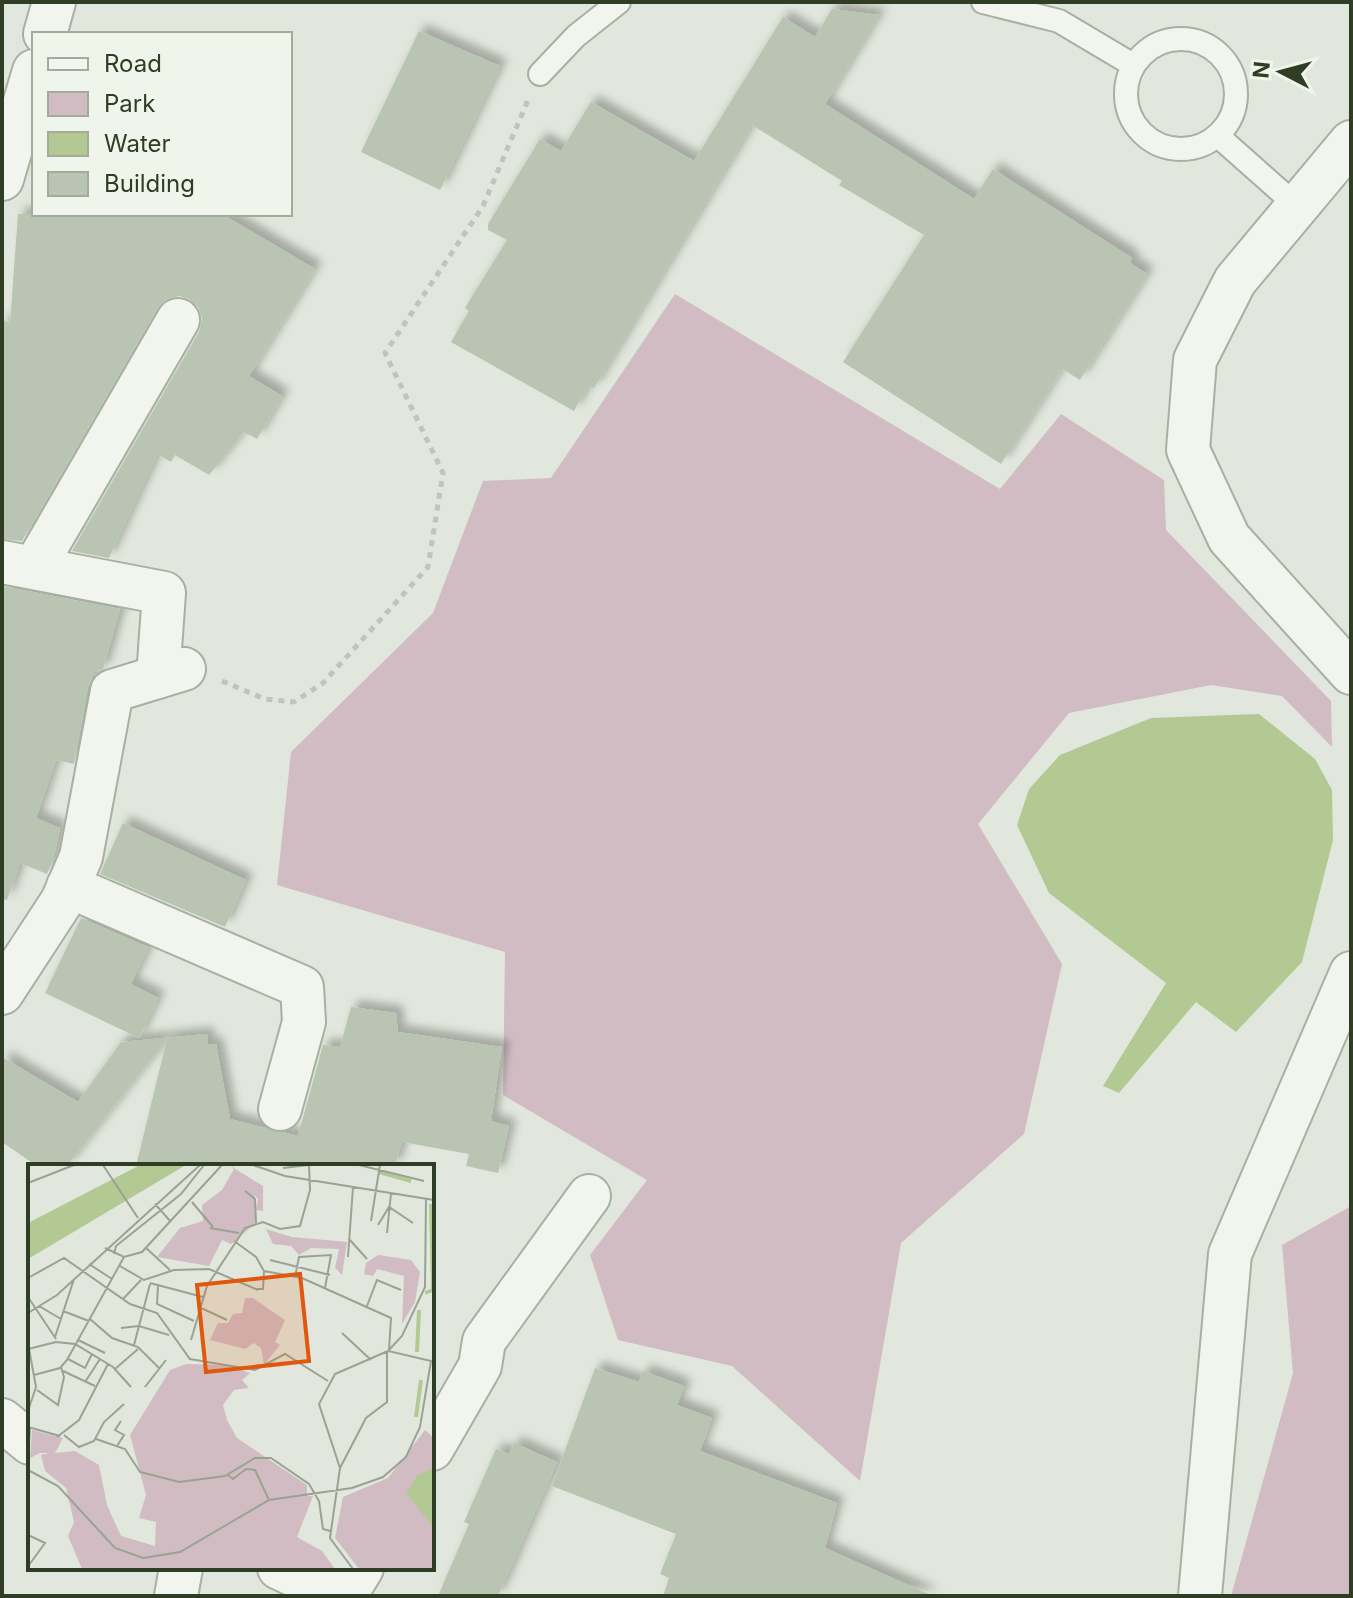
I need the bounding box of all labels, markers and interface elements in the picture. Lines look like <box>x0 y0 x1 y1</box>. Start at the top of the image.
legend <box>32 32 292 216</box>
north arrow <box>1241 32 1321 112</box>
text: Road <box>104 49 162 78</box>
text: N <box>1247 60 1275 80</box>
text: Park <box>104 89 155 118</box>
text: Water <box>104 129 171 158</box>
text: Building <box>104 169 195 198</box>
inset map <box>28 1164 434 1570</box>

